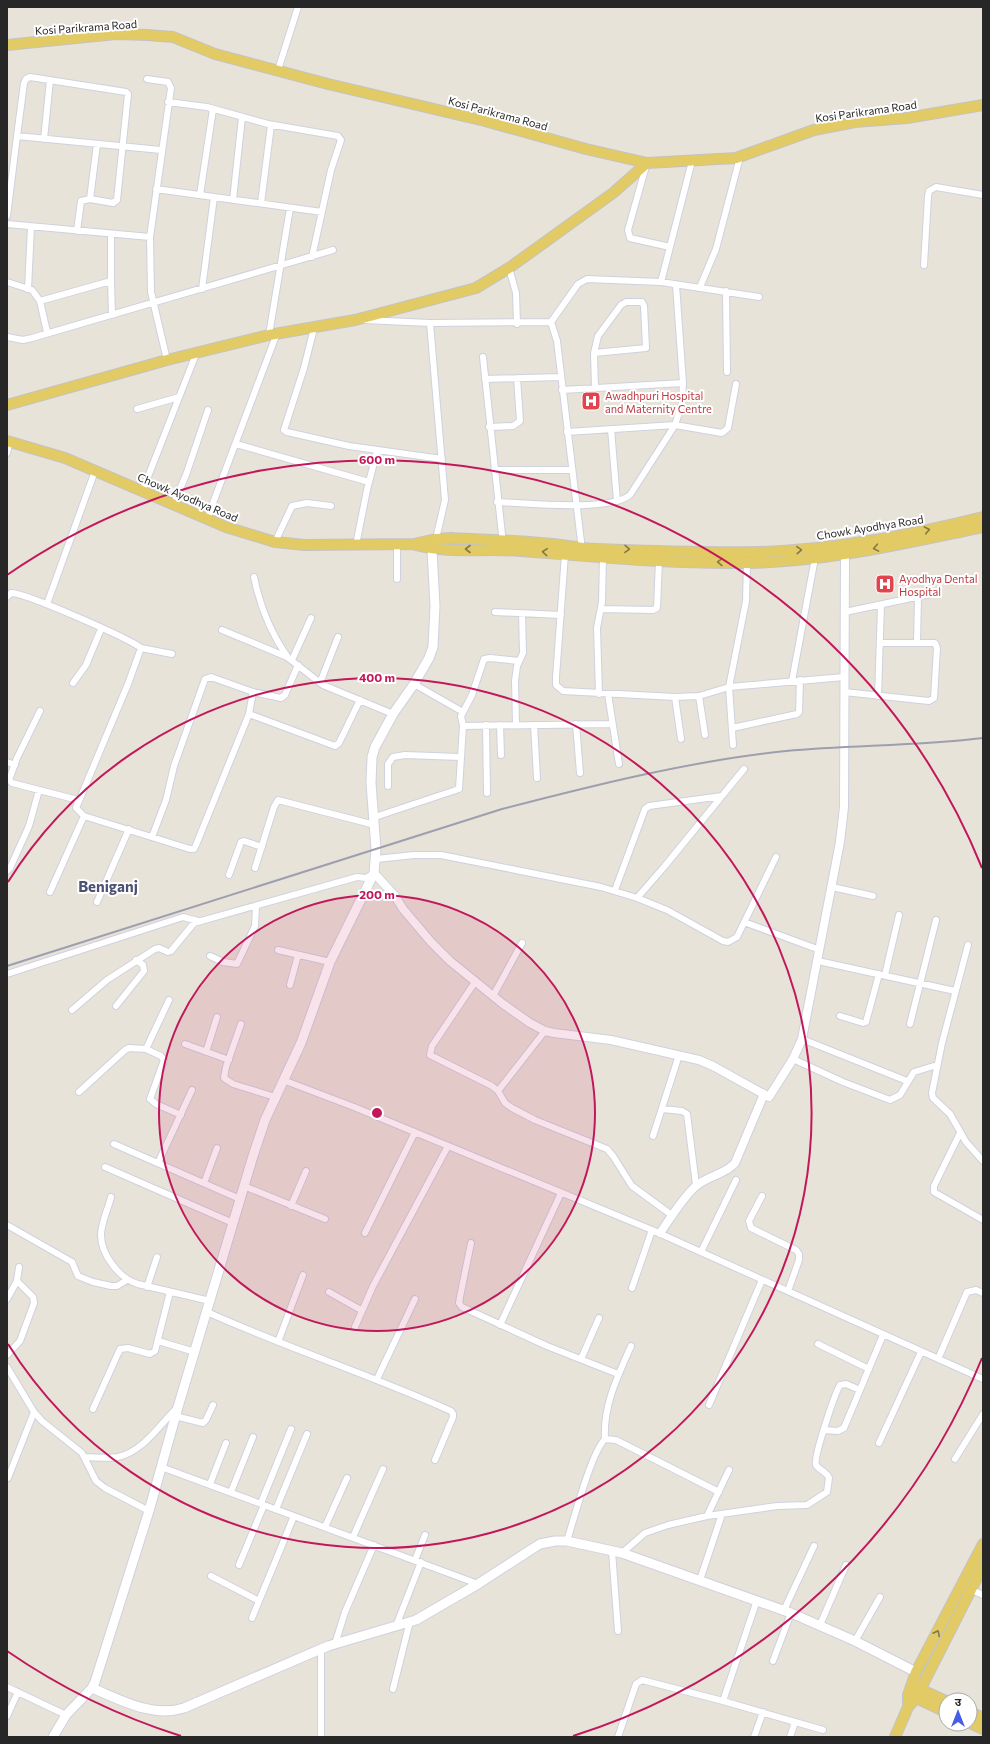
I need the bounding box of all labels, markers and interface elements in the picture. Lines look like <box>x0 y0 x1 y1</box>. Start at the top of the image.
street label: Kosi Parikrama Road <box>34 17 138 37</box>
street label: Kosi Parikrama Road <box>447 93 549 133</box>
street label: Kosi Parikrama Road <box>814 97 918 125</box>
place label: Awadhpuri Hospital and Maternity Centre <box>605 389 712 415</box>
hospital icon: Awadhpuri Hospital and Maternity Centre <box>580 390 602 412</box>
text: 600 m <box>359 452 395 466</box>
street label: Chowk Ayodhya Road <box>136 470 240 524</box>
street label: Chowk Ayodhya Road <box>816 512 924 542</box>
one-way arrow <box>924 527 930 535</box>
one-way arrow <box>873 544 879 552</box>
one-way arrow <box>465 545 471 553</box>
one-way arrow <box>624 545 630 553</box>
one-way arrow <box>796 545 802 554</box>
one-way arrow <box>542 548 548 557</box>
one-way arrow <box>717 557 723 566</box>
place label: Ayodhya Dental Hospital <box>899 572 977 598</box>
hospital icon: Ayodhya Dental Hospital <box>874 573 896 595</box>
text: 400 m <box>359 670 395 684</box>
district label: Beniganj <box>78 877 138 895</box>
text: 200 m <box>359 887 395 901</box>
centre of rings <box>370 1106 384 1120</box>
one-way arrow <box>932 1630 940 1637</box>
north arrow <box>938 1692 978 1732</box>
text: उ <box>955 1695 962 1708</box>

